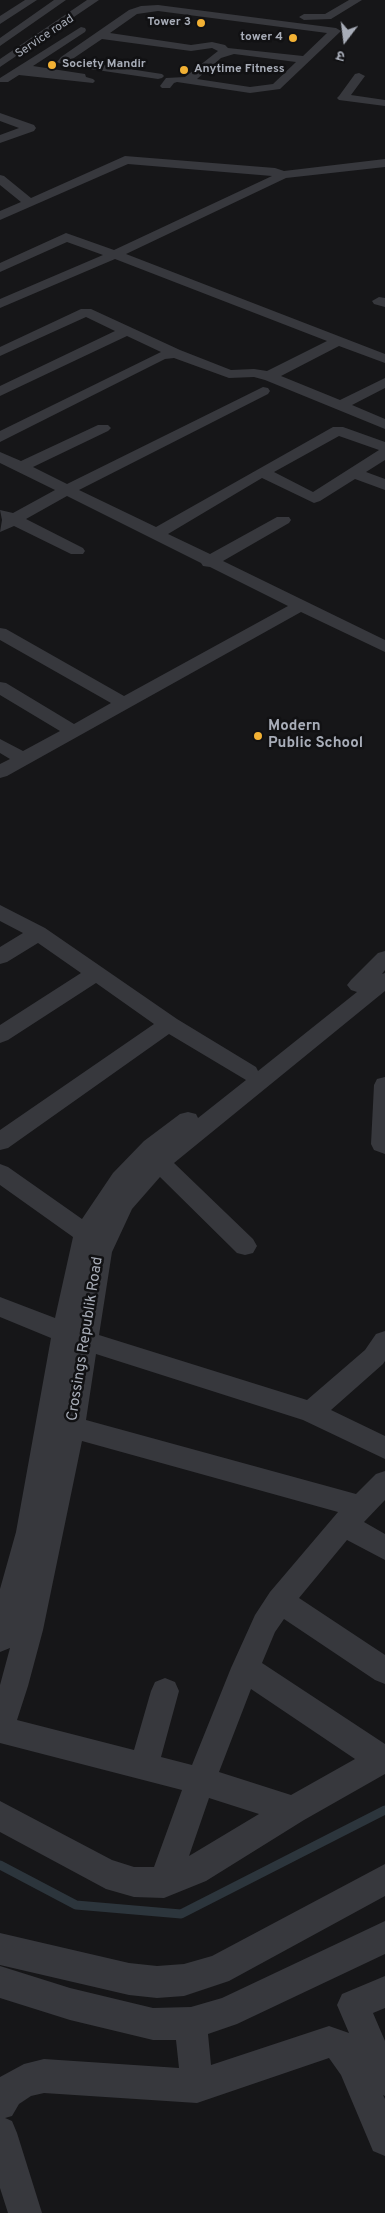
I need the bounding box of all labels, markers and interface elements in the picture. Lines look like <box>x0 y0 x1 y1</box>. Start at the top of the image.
street label: Service road <box>13 12 77 62</box>
north arrow <box>320 15 370 65</box>
place label: Tower 3 <box>147 16 191 30</box>
marker: Tower 3 <box>195 17 207 29</box>
place label: tower 4 <box>240 31 283 45</box>
marker: tower 4 <box>287 32 299 44</box>
text: उ <box>335 46 347 64</box>
place label: Society Mandir <box>62 58 146 72</box>
marker: Society Mandir <box>46 59 58 71</box>
place label: Anytime Fitness <box>194 63 285 77</box>
marker: Anytime Fitness <box>178 64 190 76</box>
place label: Modern Public School <box>268 718 363 753</box>
marker: Modern Public School <box>252 730 264 742</box>
street label: Crossings Republik Road <box>64 1256 108 1422</box>

